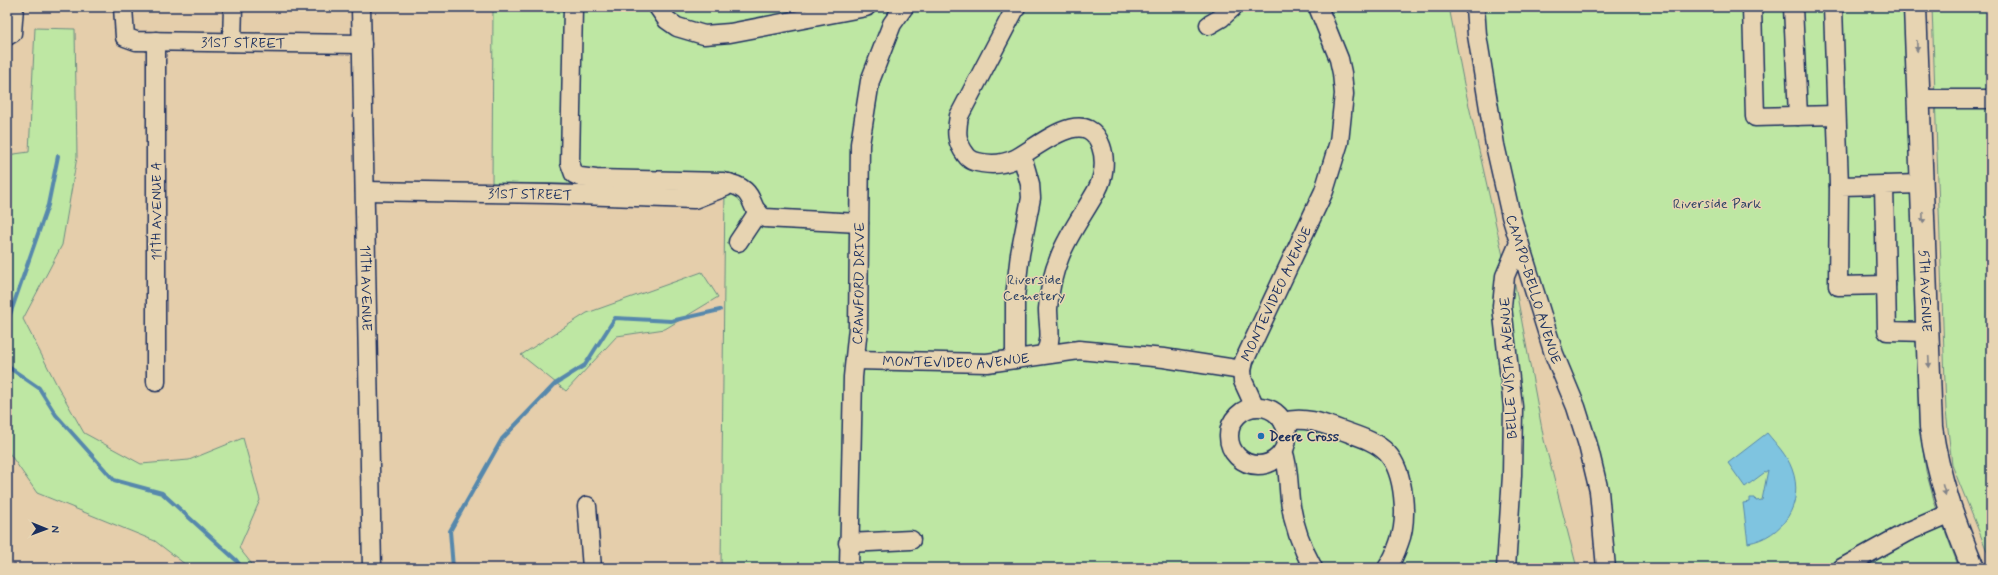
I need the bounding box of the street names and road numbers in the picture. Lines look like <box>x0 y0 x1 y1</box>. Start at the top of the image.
street label: 31ST STREET <box>201 34 285 53</box>
street label: 11TH AVENUE A <box>148 161 166 260</box>
street label: 31ST STREET <box>488 185 572 205</box>
street label: CAMPO-BELLO AVENUE <box>1501 213 1565 367</box>
street label: CRAWFORD DRIVE <box>848 222 869 346</box>
street label: MONTEVIDEO AVENUE <box>1237 224 1316 364</box>
street label: 11TH AVENUE <box>356 245 375 331</box>
street label: 5TH AVENUE <box>1914 249 1935 332</box>
street label: BELLE VISTA AVENUE <box>1496 296 1522 439</box>
street label: MONTEVIDEO AVENUE <box>882 349 1031 373</box>

